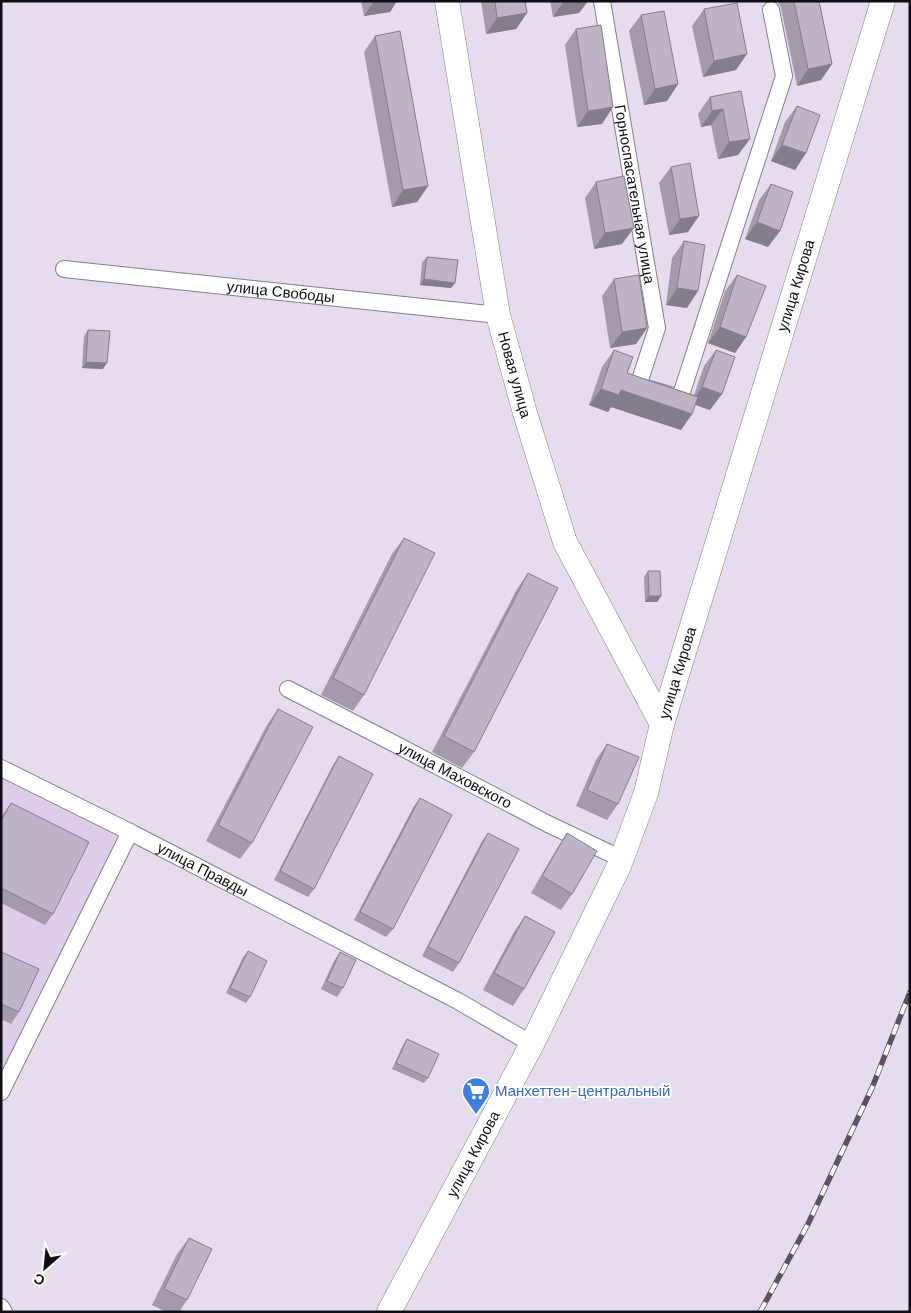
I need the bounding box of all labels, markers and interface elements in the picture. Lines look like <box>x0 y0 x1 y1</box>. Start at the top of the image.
street label: Горноспасательная улица <box>610 103 660 286</box>
street label: улица Кирова <box>773 236 820 334</box>
street label: улица Свободы <box>226 276 336 308</box>
street label: Новая улица <box>493 329 536 421</box>
street label: улица Кирова <box>654 624 701 721</box>
street label: улица Маховского <box>395 737 515 813</box>
street label: улица Правды <box>154 838 252 901</box>
supermarket icon: Манхеттен-центральный <box>461 1076 491 1115</box>
place label: Манхеттен-центральный <box>495 1081 670 1101</box>
street label: улица Кирова <box>442 1107 505 1201</box>
north arrow <box>20 1243 70 1293</box>
text: С <box>31 1269 48 1290</box>

